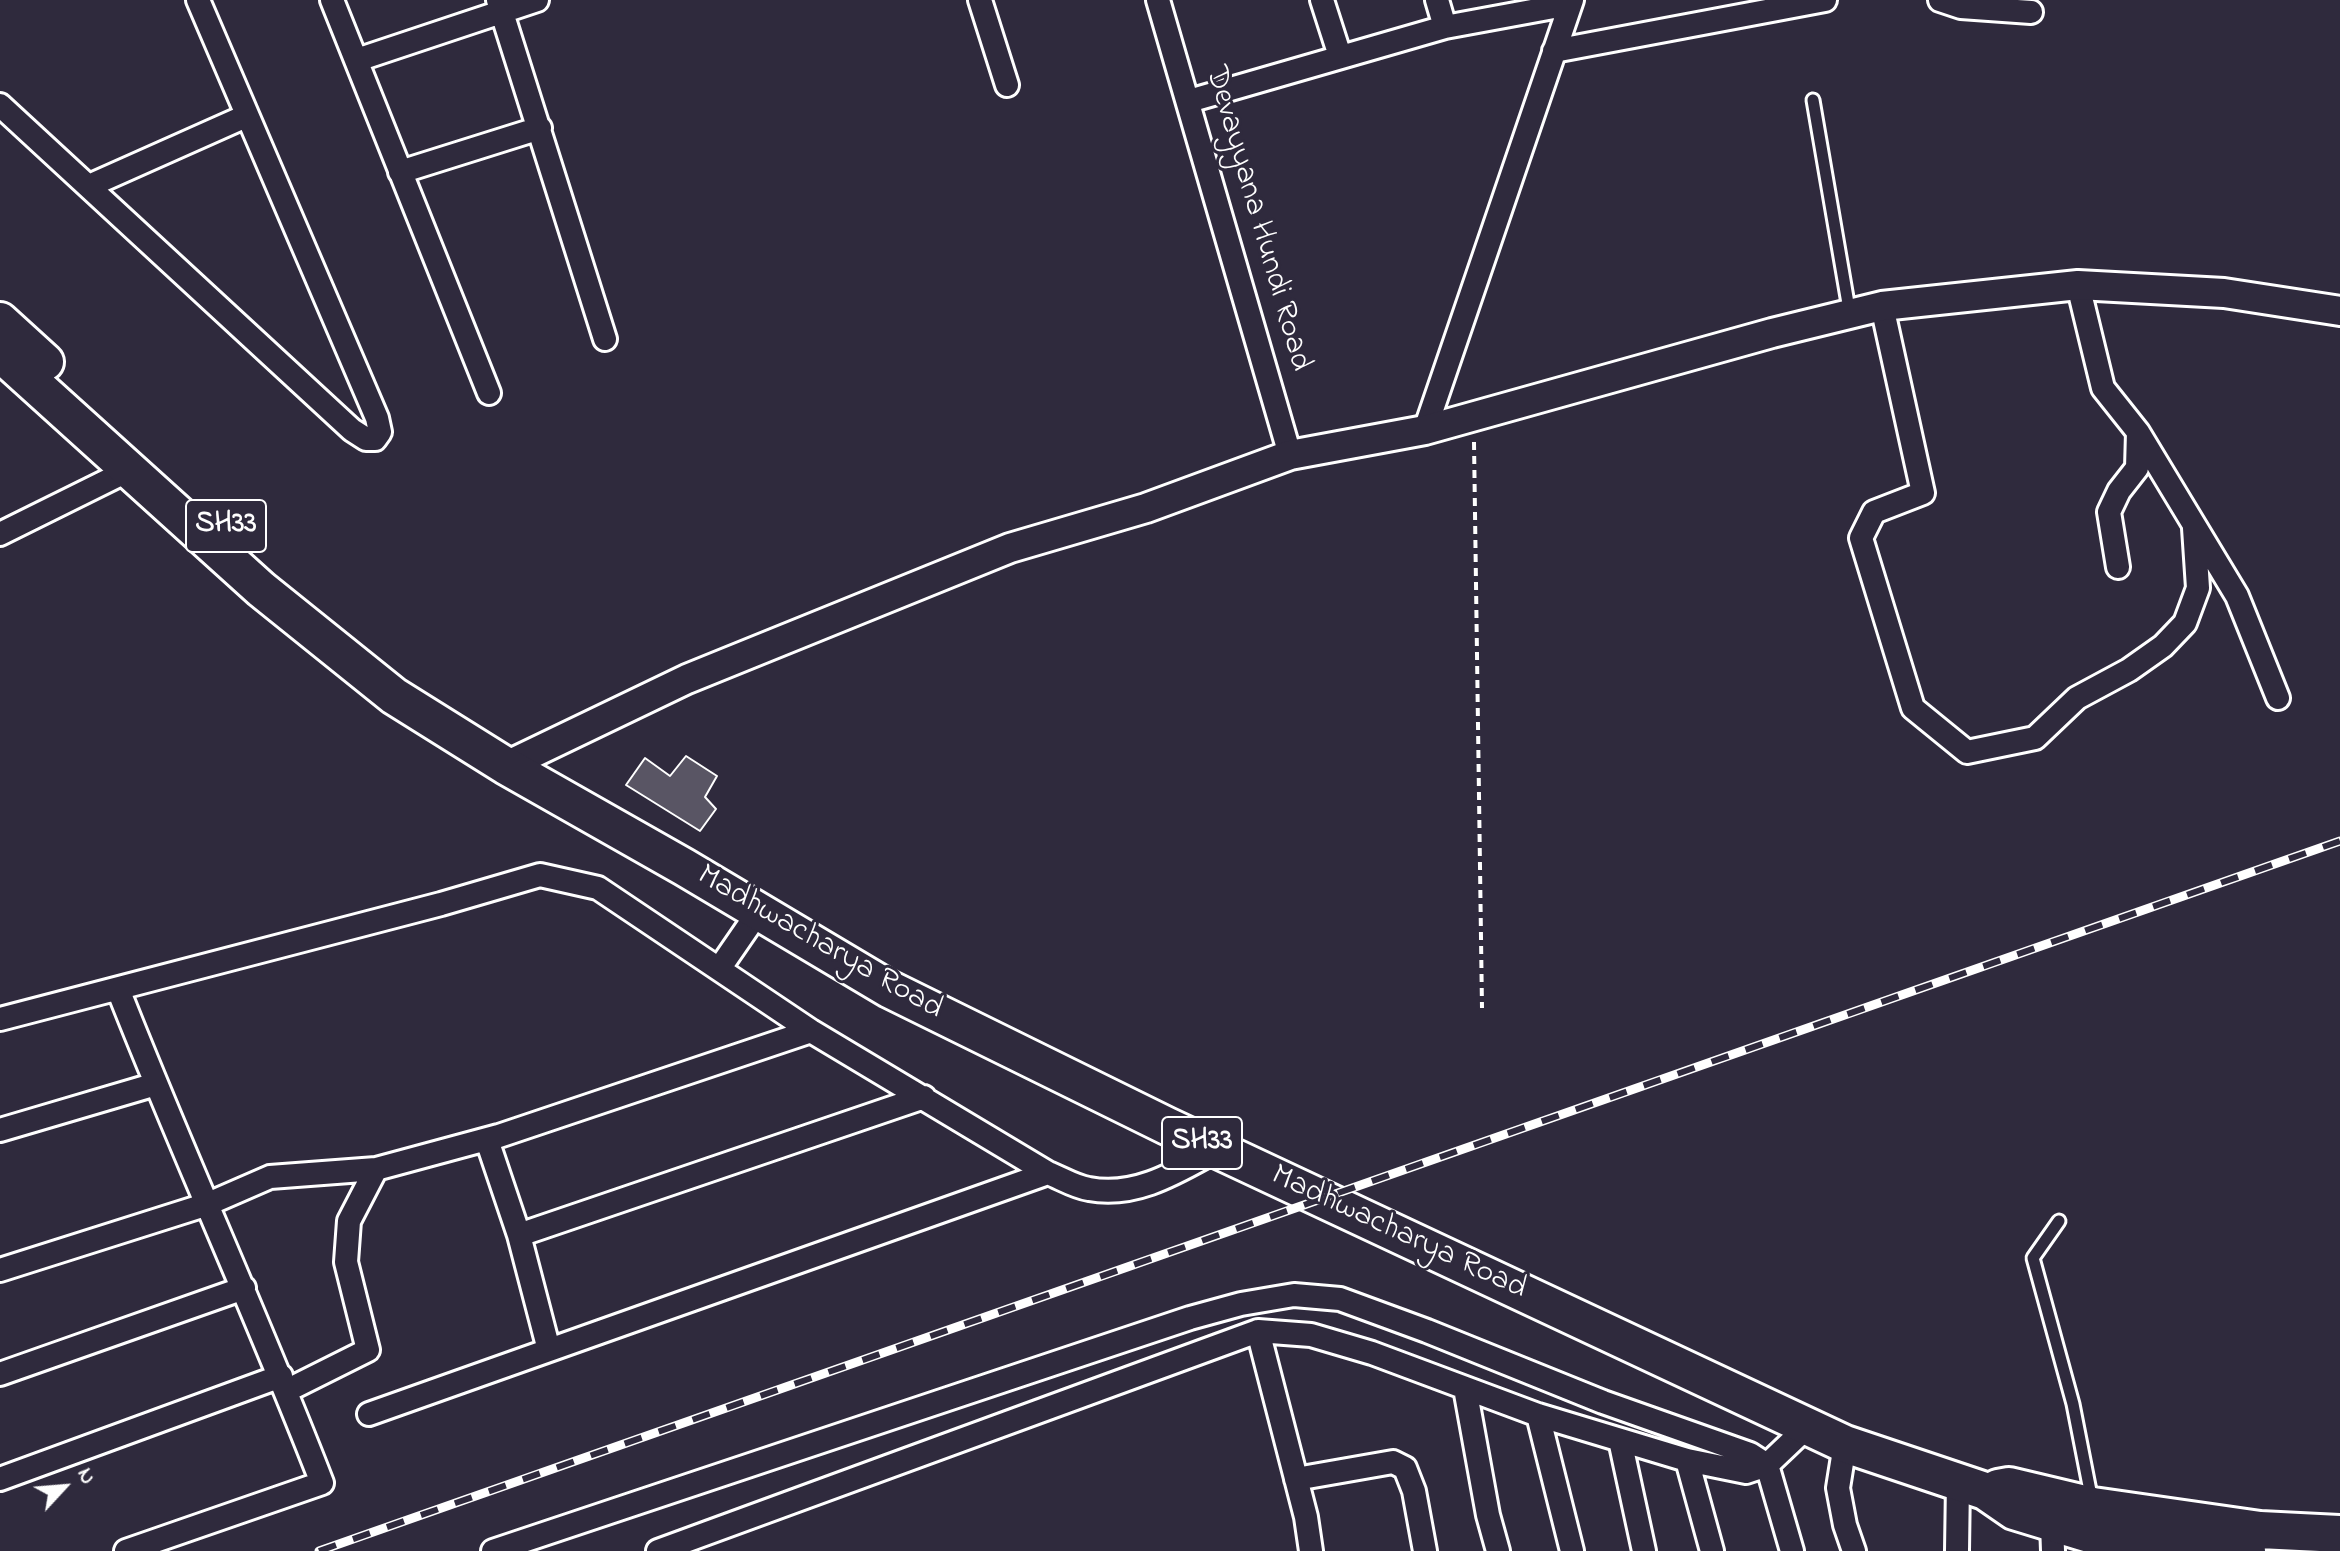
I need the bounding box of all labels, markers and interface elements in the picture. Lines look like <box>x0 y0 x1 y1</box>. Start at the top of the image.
street label: Devayyana Hundi Road <box>1194 62 1318 376</box>
road number: SH33 <box>186 500 266 552</box>
street label: Madhwacharya Road <box>689 858 949 1030</box>
road number: SH33 <box>1162 1117 1242 1169</box>
street label: Madhwacharya Road <box>1264 1158 1532 1310</box>
north arrow <box>24 1447 104 1527</box>
text: N <box>68 1463 103 1490</box>

